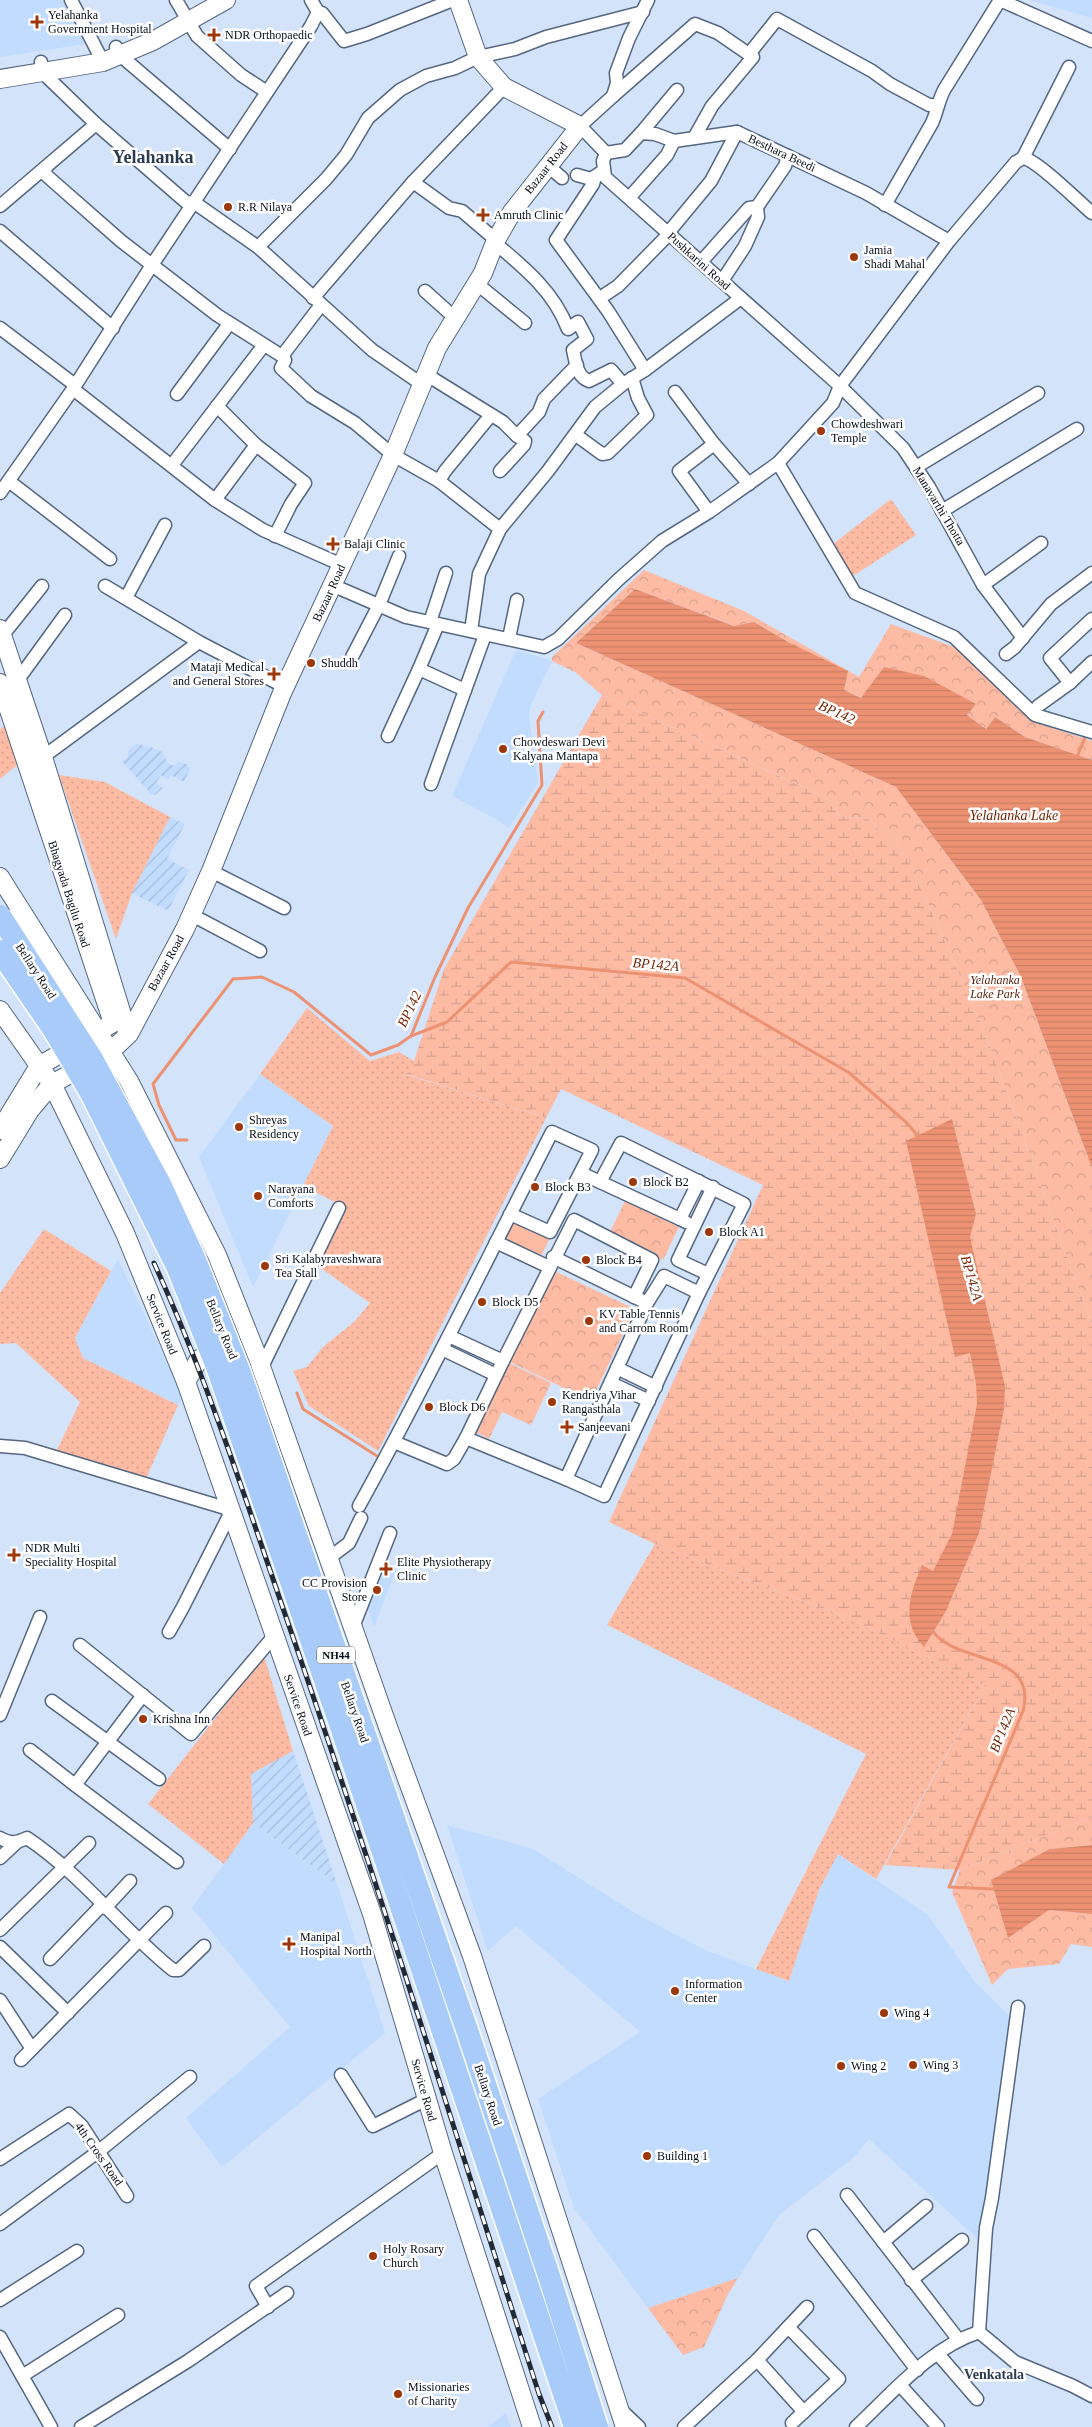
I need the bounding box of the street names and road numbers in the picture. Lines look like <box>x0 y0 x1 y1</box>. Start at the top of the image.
street label: Besthara Beedi <box>746 131 819 175</box>
street label: Bazaar Road <box>522 139 570 197</box>
street label: Pushkarini Road <box>665 229 733 293</box>
street label: Manavarthi Thotta <box>910 464 968 549</box>
street label: Bazaar Road <box>310 562 348 624</box>
street label: Bhagyada Bagilu Road <box>45 839 93 949</box>
street label: Bazaar Road <box>145 933 187 993</box>
street label: Bellary Road <box>13 940 59 1002</box>
street label: Service Road <box>143 1292 181 1356</box>
street label: Bellary Road <box>204 1297 240 1361</box>
road number: NH44 <box>317 1646 355 1664</box>
street label: Service Road <box>281 1672 315 1738</box>
street label: Bellary Road <box>338 1680 372 1744</box>
street label: Service Road <box>408 2057 440 2123</box>
street label: Bellary Road <box>472 2063 504 2127</box>
street label: 4th Cross Road <box>72 2120 126 2188</box>

